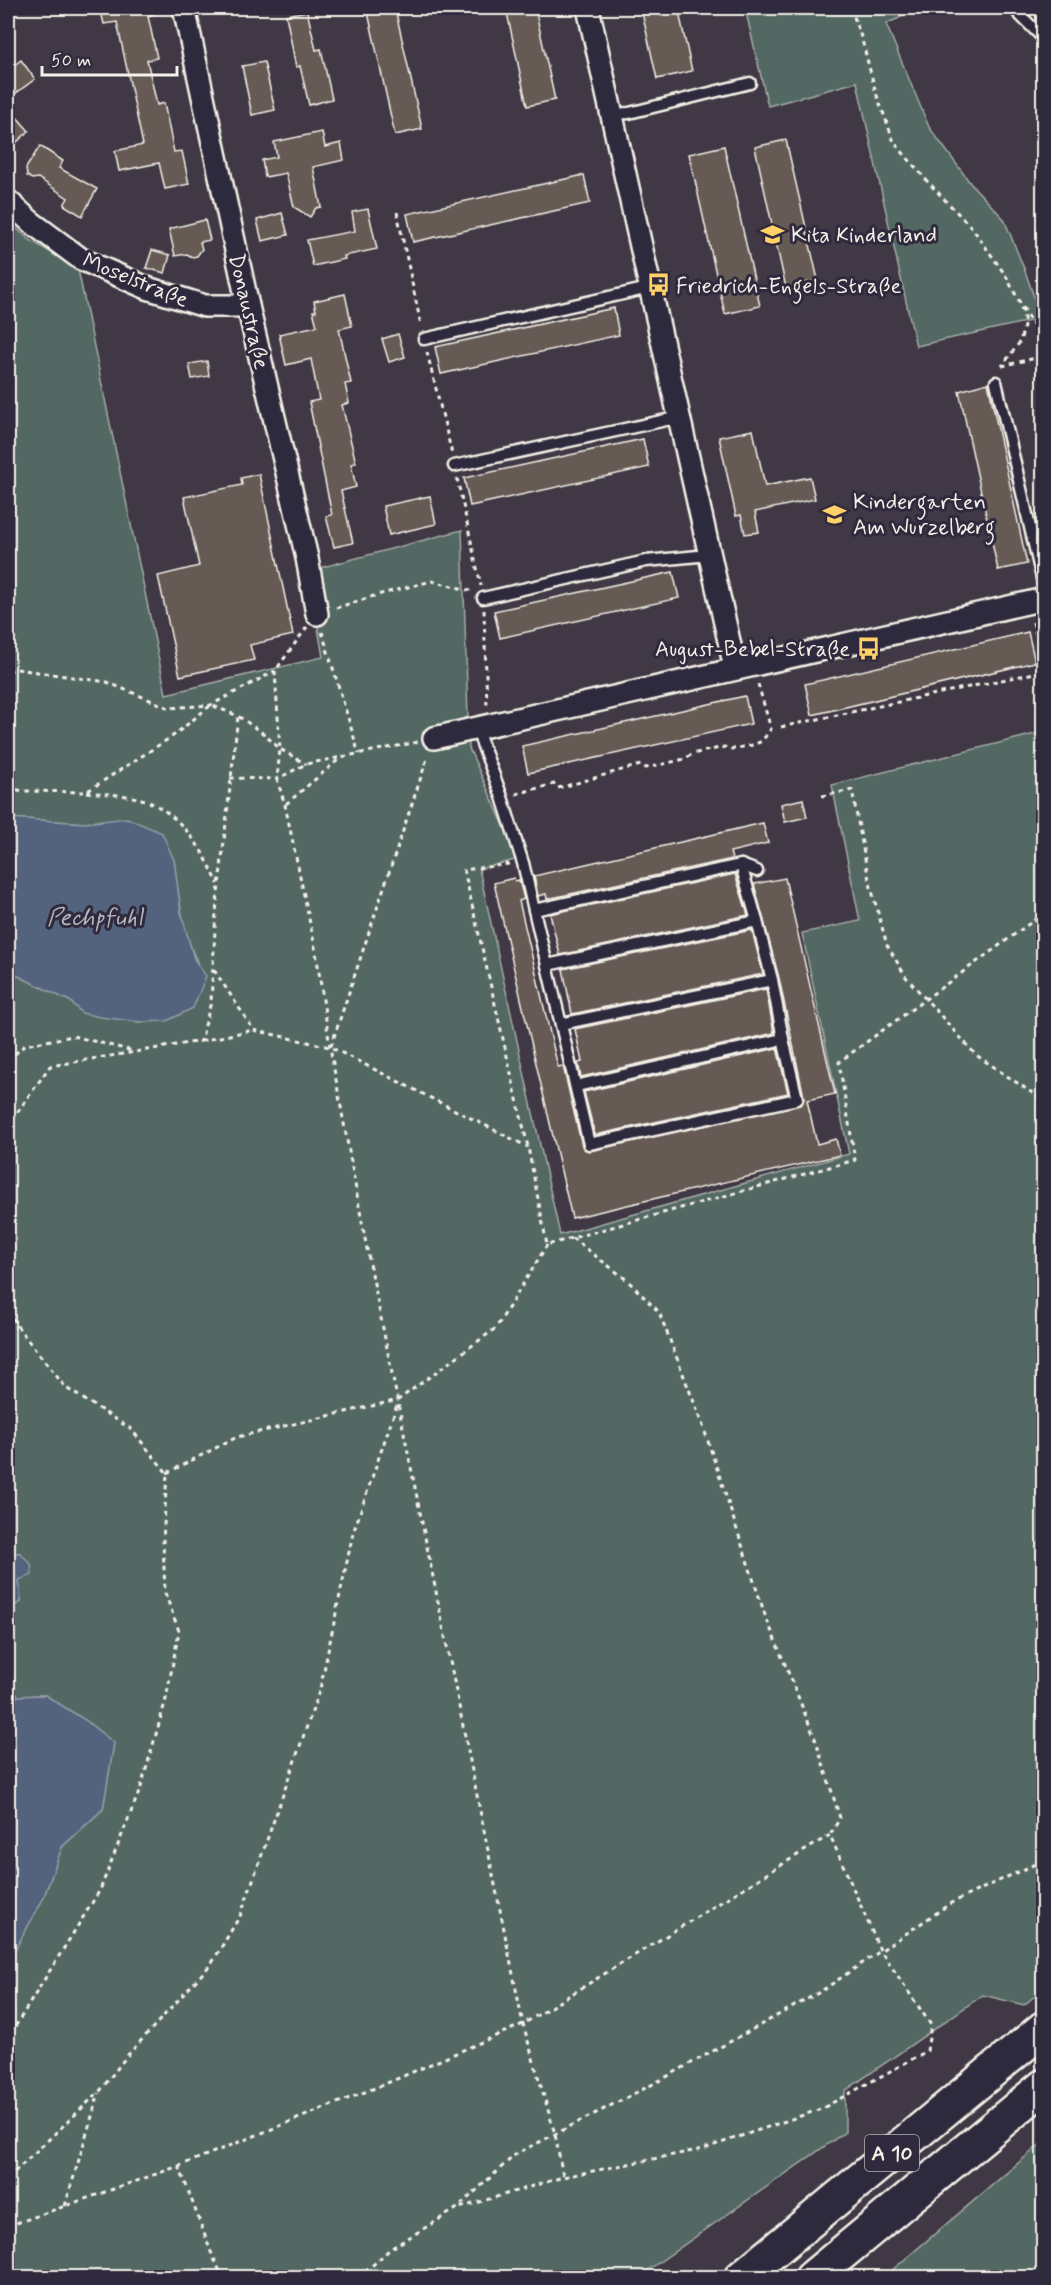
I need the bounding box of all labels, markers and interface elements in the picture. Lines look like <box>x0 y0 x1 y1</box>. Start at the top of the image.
scale bar <box>42 39 177 77</box>
text: 50 m <box>51 49 91 73</box>
school or university icon: Kita Kinderland <box>760 221 786 247</box>
place label: Kita Kinderland <box>791 222 937 250</box>
street label: Moselstraße <box>78 247 192 315</box>
street label: Donaustraße <box>221 251 275 372</box>
bus stop icon: Friedrich-Engels-Straße <box>645 272 671 298</box>
place label: Friedrich-Engels-Straße <box>676 273 901 304</box>
place label: Kindergarten Am Wurzelberg <box>853 489 995 545</box>
school or university icon: Kindergarten Am Wurzelberg <box>822 501 848 527</box>
bus stop icon: August-Bebel-Straße <box>855 635 881 661</box>
place label: August-Bebel-Straße <box>655 636 850 665</box>
water label: Pechpfuhl <box>47 903 145 934</box>
road number: A 10 <box>865 2135 919 2171</box>

